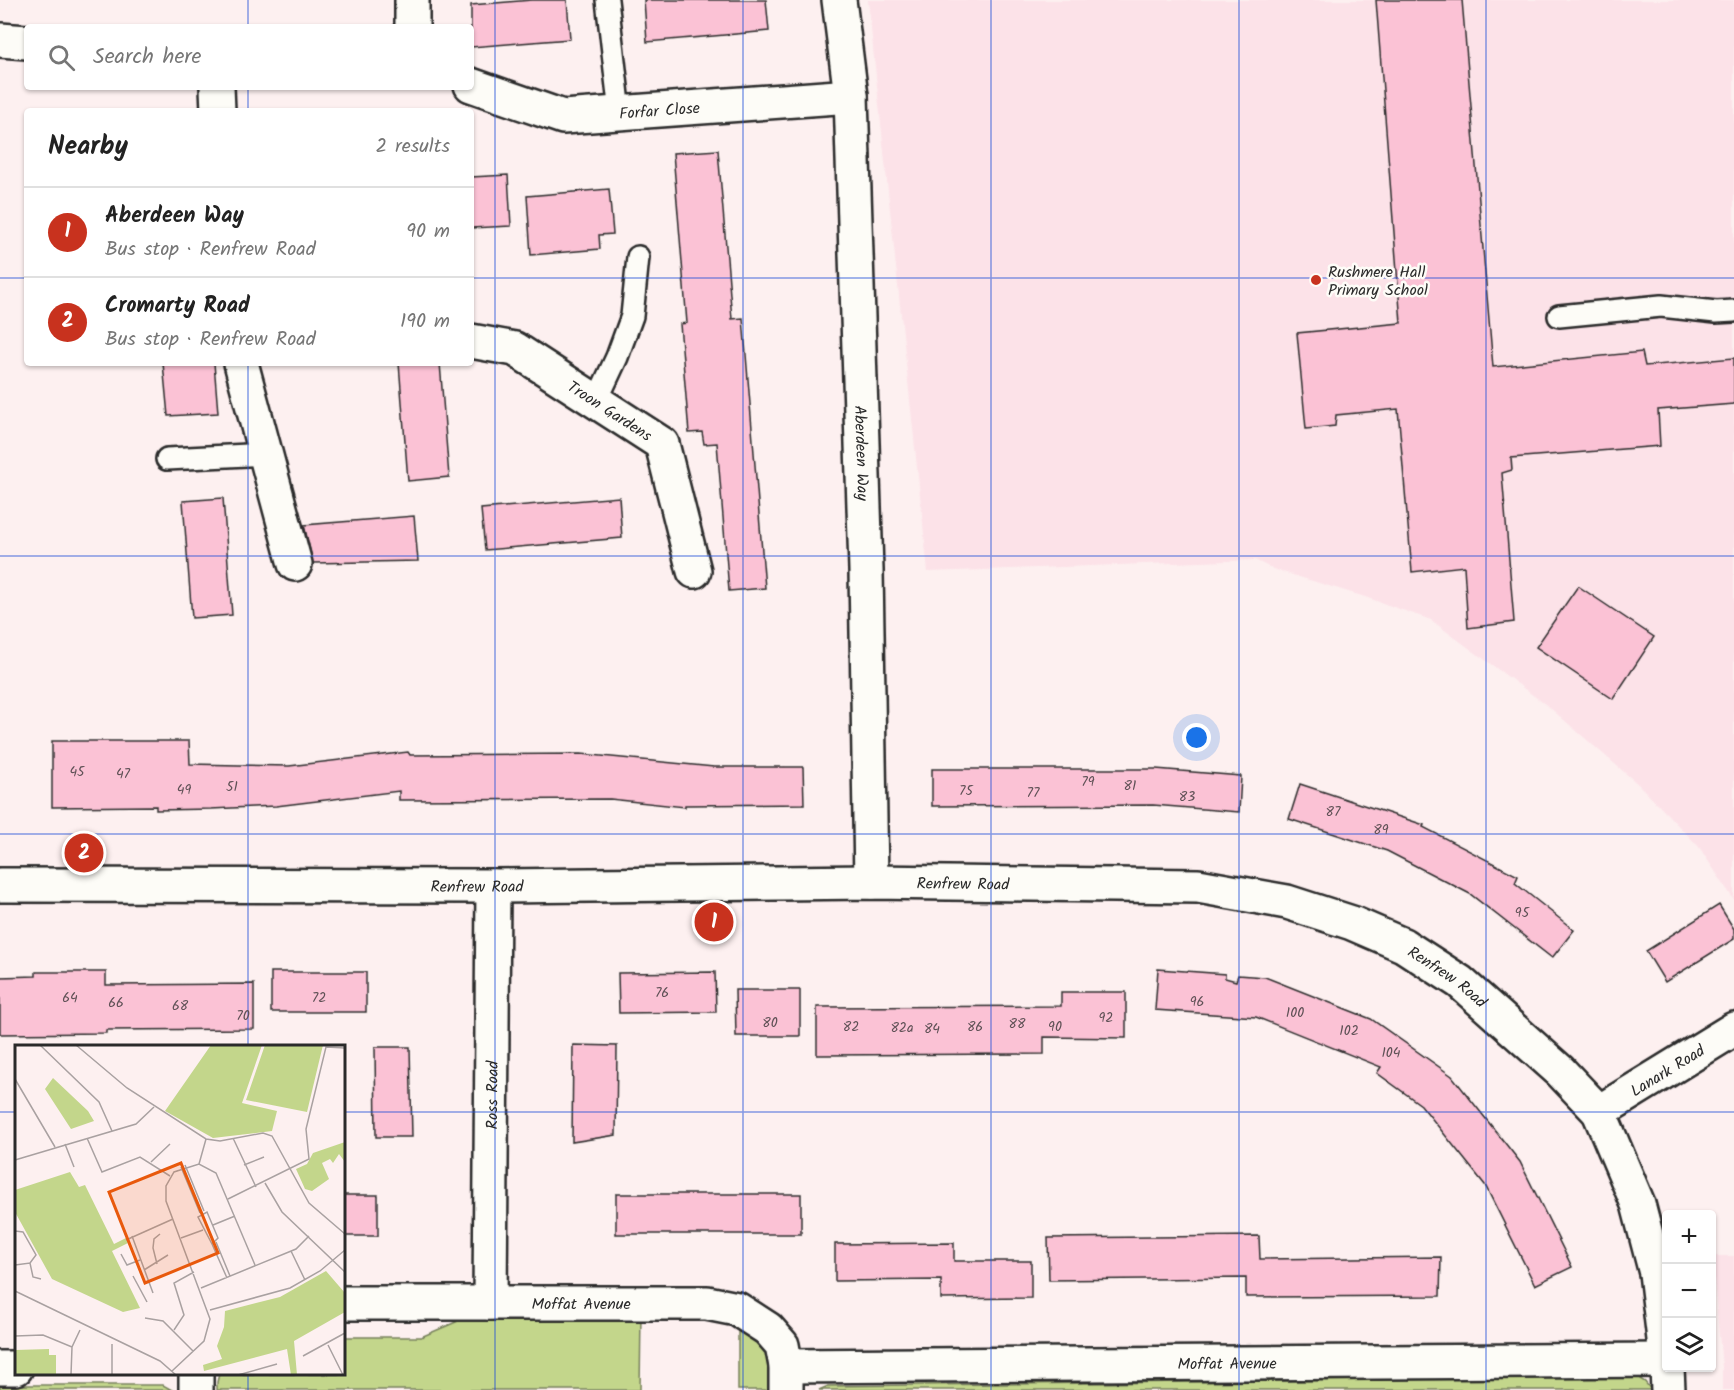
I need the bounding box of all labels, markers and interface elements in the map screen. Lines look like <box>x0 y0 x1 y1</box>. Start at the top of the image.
search box <box>24 24 474 90</box>
text: Search here <box>93 40 201 75</box>
icon: search <box>45 41 78 74</box>
street label: Forfar Close <box>618 96 701 127</box>
text: Nearby <box>48 126 128 168</box>
text: 2 results <box>375 131 450 163</box>
text: Aberdeen Way <box>105 199 244 234</box>
text: 1 <box>64 216 71 248</box>
text: 90 m <box>406 216 450 248</box>
text: Bus stop · Renfrew Road <box>105 234 316 266</box>
place label: Rushmere Hall Primary School <box>1328 260 1428 303</box>
marker: Rushmere Hall Primary School <box>1309 273 1323 287</box>
text: Cromarty Road <box>105 289 250 324</box>
text: 2 <box>62 306 73 338</box>
text: 190 m <box>400 306 450 338</box>
text: Bus stop · Renfrew Road <box>105 324 316 356</box>
street label: Troon Gardens <box>562 375 657 449</box>
street label: Aberdeen Way <box>847 405 875 502</box>
your location <box>1182 723 1211 752</box>
house number: 45 <box>69 761 86 783</box>
house number: 47 <box>116 763 131 785</box>
house number: 79 <box>1081 771 1095 793</box>
house number: 81 <box>1124 775 1136 797</box>
house number: 51 <box>226 776 238 798</box>
house number: 49 <box>177 779 191 801</box>
house number: 75 <box>959 780 974 802</box>
house number: 77 <box>1027 782 1040 804</box>
house number: 83 <box>1179 786 1195 808</box>
house number: 87 <box>1326 801 1341 823</box>
house number: 89 <box>1373 819 1389 841</box>
pin: 2 <box>64 830 104 876</box>
street label: Renfrew Road <box>916 872 1011 898</box>
street label: Renfrew Road <box>431 875 525 900</box>
pin: 1 <box>694 900 734 944</box>
house number: 95 <box>1515 902 1531 924</box>
street label: Renfrew Road <box>1402 940 1493 1015</box>
house number: 76 <box>655 982 669 1004</box>
house number: 64 <box>62 987 78 1009</box>
house number: 72 <box>312 987 326 1009</box>
house number: 96 <box>1190 991 1204 1013</box>
house number: 66 <box>108 992 124 1014</box>
house number: 68 <box>172 995 189 1017</box>
house number: 100 <box>1286 1002 1304 1024</box>
house number: 70 <box>236 1005 250 1027</box>
house number: 92 <box>1099 1007 1113 1029</box>
house number: 80 <box>762 1012 778 1034</box>
house number: 88 <box>1009 1013 1026 1035</box>
house number: 82 <box>843 1016 859 1038</box>
house number: 86 <box>967 1016 983 1038</box>
house number: 90 <box>1048 1016 1062 1038</box>
house number: 82a <box>890 1017 914 1039</box>
house number: 84 <box>924 1018 940 1040</box>
house number: 102 <box>1339 1020 1359 1042</box>
street label: Lanark Road <box>1626 1038 1711 1104</box>
house number: 104 <box>1381 1042 1401 1064</box>
inset map <box>15 1045 345 1375</box>
street label: Ross Road <box>480 1060 506 1130</box>
map controls <box>1662 1210 1716 1372</box>
button: + <box>1662 1210 1716 1264</box>
button: − <box>1662 1264 1716 1318</box>
street label: Moffat Avenue <box>531 1292 631 1317</box>
button: layers <box>1662 1318 1716 1372</box>
street label: Moffat Avenue <box>1177 1352 1277 1377</box>

